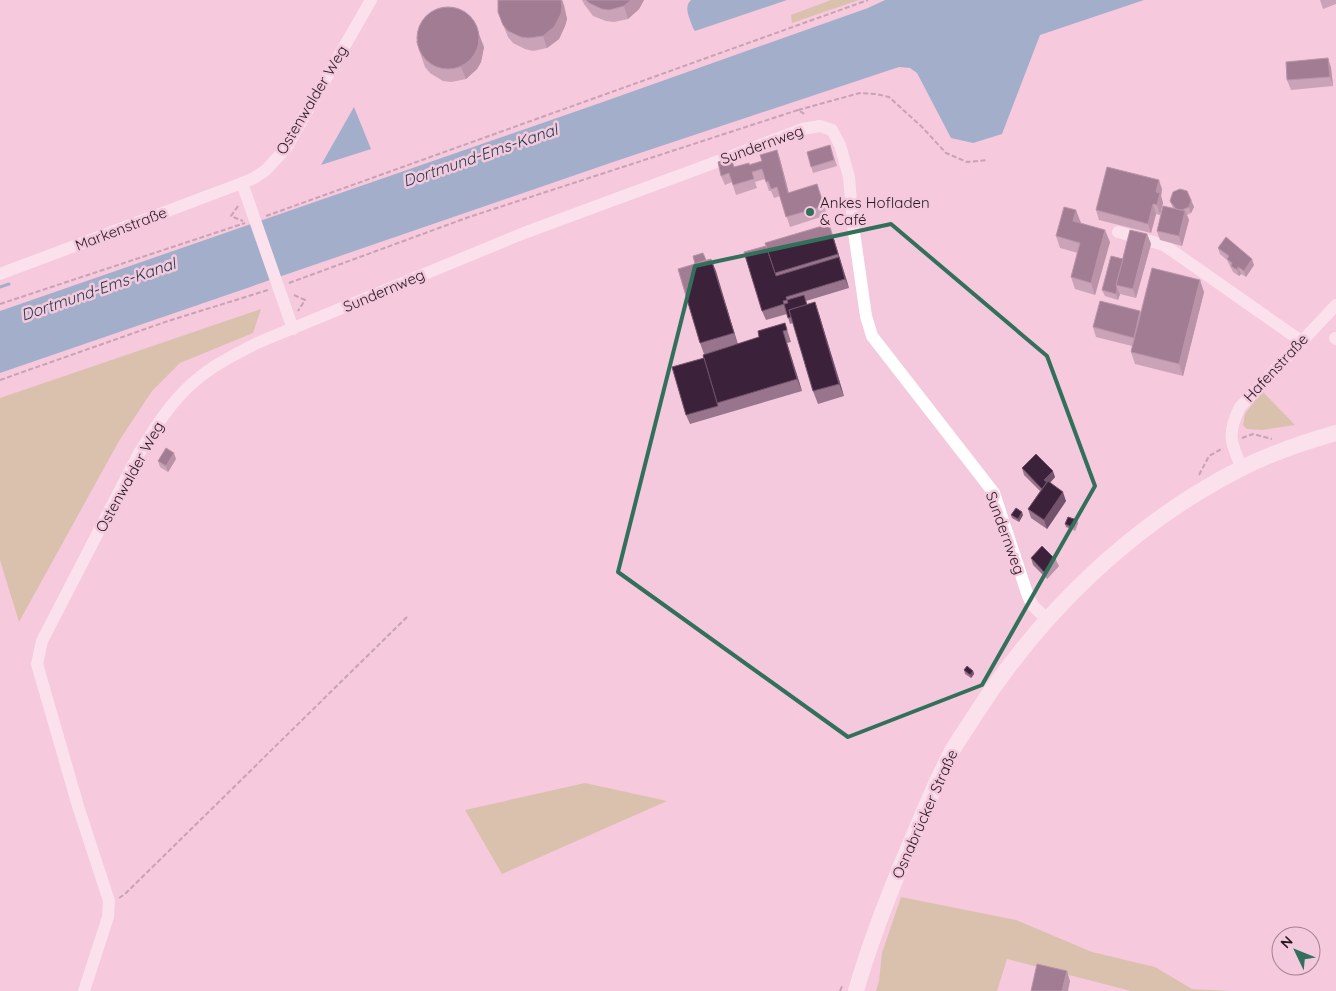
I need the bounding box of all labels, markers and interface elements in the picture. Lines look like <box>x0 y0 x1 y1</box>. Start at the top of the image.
street label: Ostenwalder Weg <box>272 42 352 158</box>
water label: Dortmund-Ems-Kanal <box>400 118 562 191</box>
street label: Sundernweg <box>718 121 806 168</box>
place label: Ankes Hofladen & Café <box>820 193 930 229</box>
street label: Markenstraße <box>72 202 169 255</box>
marker: Ankes Hofladen & Café <box>804 206 816 218</box>
water label: Dortmund-Ems-Kanal <box>18 252 180 325</box>
street label: Sundernweg <box>340 265 427 316</box>
street label: Hafenstraße <box>1239 330 1312 406</box>
street label: Ostenwalder Weg <box>91 418 168 536</box>
street label: Sundernweg <box>982 489 1029 577</box>
street label: Osnabrücker Straße <box>888 746 962 881</box>
north arrow <box>1271 926 1321 976</box>
text: N <box>1276 932 1297 952</box>

